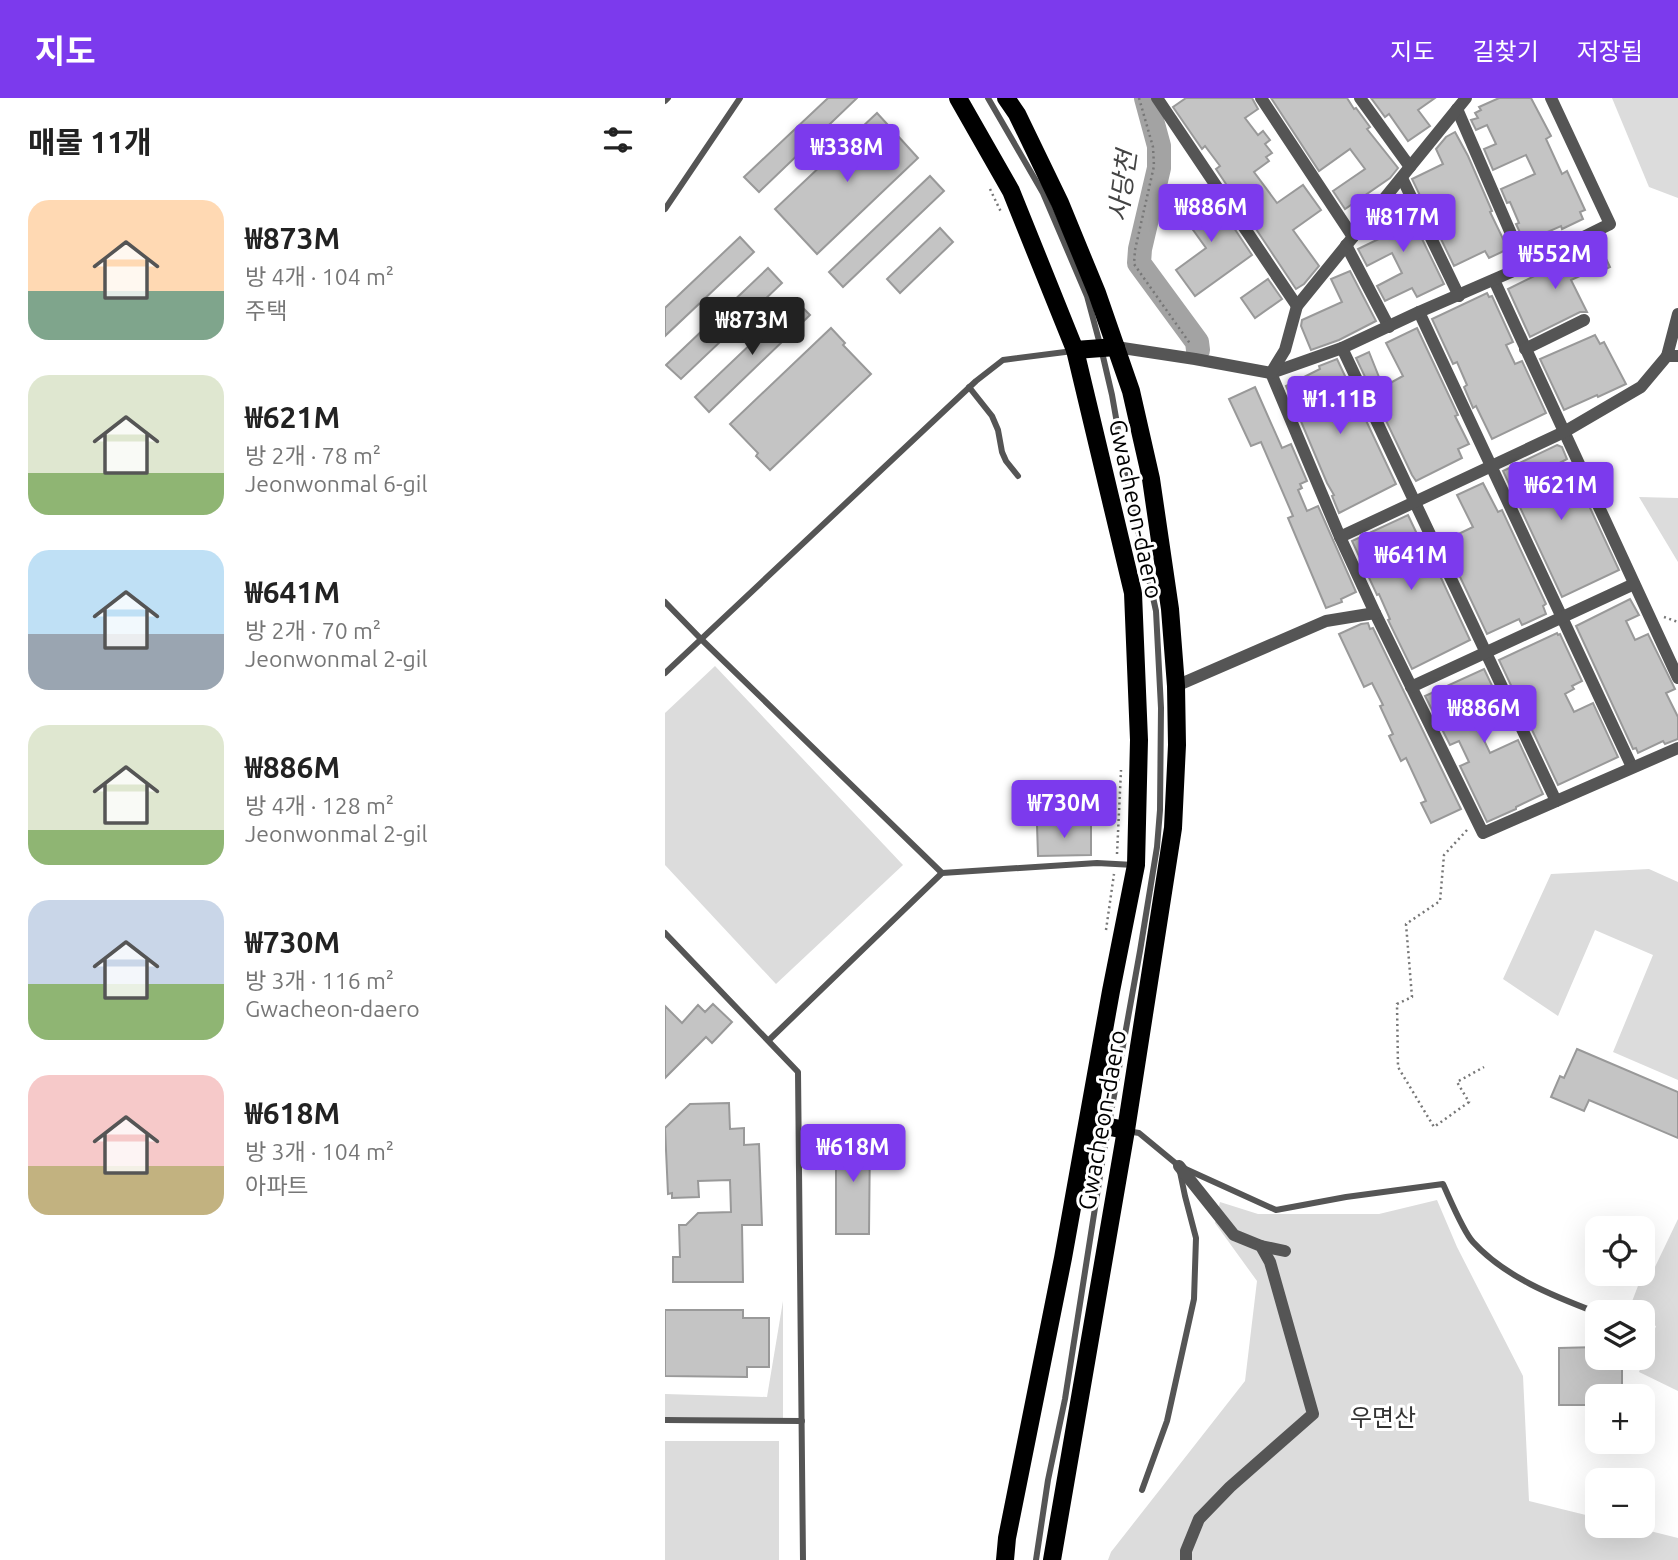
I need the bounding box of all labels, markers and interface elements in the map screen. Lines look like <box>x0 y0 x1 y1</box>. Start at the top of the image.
text: 지도 <box>35 32 96 69</box>
text: 지도 <box>1390 38 1435 65</box>
text: 길찾기 <box>1473 38 1539 65</box>
text: 저장됨 <box>1577 38 1643 65</box>
icon: filters <box>599 121 637 159</box>
text: 매물 11개 <box>28 125 152 159</box>
pin: ₩338M <box>798 125 896 184</box>
text: ₩338M <box>811 134 883 159</box>
water label: 사당천 <box>1103 145 1142 224</box>
pin: ₩886M <box>1162 184 1260 244</box>
text: ₩886M <box>1175 194 1247 219</box>
pin: ₩817M <box>1354 194 1452 254</box>
text: ₩817M <box>1367 204 1439 229</box>
text: ₩873M <box>245 221 340 255</box>
icon: home <box>84 228 168 312</box>
pin: ₩552M <box>1506 232 1604 291</box>
text: ₩552M <box>1519 241 1591 266</box>
text: 방 4개 · 104 m² <box>245 264 394 289</box>
text: 주택 <box>245 298 287 323</box>
pin: ₩873M <box>703 298 801 357</box>
text: ₩873M <box>716 307 788 332</box>
pin: ₩1.11B <box>1283 376 1397 436</box>
text: ₩1.11B <box>1303 386 1377 411</box>
text: ₩621M <box>245 400 340 434</box>
icon: home <box>84 403 168 487</box>
street label: Gwacheon-daero <box>1104 417 1168 601</box>
text: 방 2개 · 78 m² <box>245 443 381 468</box>
pin: ₩621M <box>1512 462 1610 522</box>
text: Jeonwonmal 6-gil <box>245 471 427 496</box>
text: ₩621M <box>1525 472 1597 497</box>
pin: ₩641M <box>1362 532 1460 592</box>
text: ₩641M <box>1375 542 1447 567</box>
text: ₩641M <box>245 575 340 609</box>
icon: home <box>84 578 168 662</box>
text: 방 2개 · 70 m² <box>245 618 381 643</box>
text: Jeonwonmal 2-gil <box>245 646 427 671</box>
pin: ₩886M <box>1435 686 1533 745</box>
text: ₩886M <box>1448 695 1520 720</box>
text: ₩886M <box>245 750 340 784</box>
icon: home <box>84 753 168 837</box>
pin: ₩730M <box>1015 780 1113 840</box>
text: ₩730M <box>1028 790 1100 815</box>
text: 방 4개 · 128 m² <box>245 793 394 818</box>
text: Jeonwonmal 2-gil <box>245 821 427 846</box>
text: ₩730M <box>245 925 340 959</box>
icon: home <box>84 928 168 1012</box>
text: 방 3개 · 116 m² <box>245 968 394 993</box>
text: Gwacheon-daero <box>245 996 420 1021</box>
street label: Gwacheon-daero <box>1073 1028 1131 1212</box>
text: ₩618M <box>245 1096 340 1130</box>
icon: home <box>84 1103 168 1187</box>
pin: ₩618M <box>804 1124 902 1184</box>
text: ₩618M <box>817 1134 889 1159</box>
text: 방 3개 · 104 m² <box>245 1139 394 1164</box>
text: 아파트 <box>245 1173 308 1198</box>
map controls <box>1585 1216 1655 1538</box>
button: locate <box>1585 1216 1655 1286</box>
button: layers <box>1585 1300 1655 1370</box>
button: + <box>1585 1384 1655 1454</box>
park label: 우면산 <box>1350 1404 1416 1431</box>
button: − <box>1585 1468 1655 1538</box>

